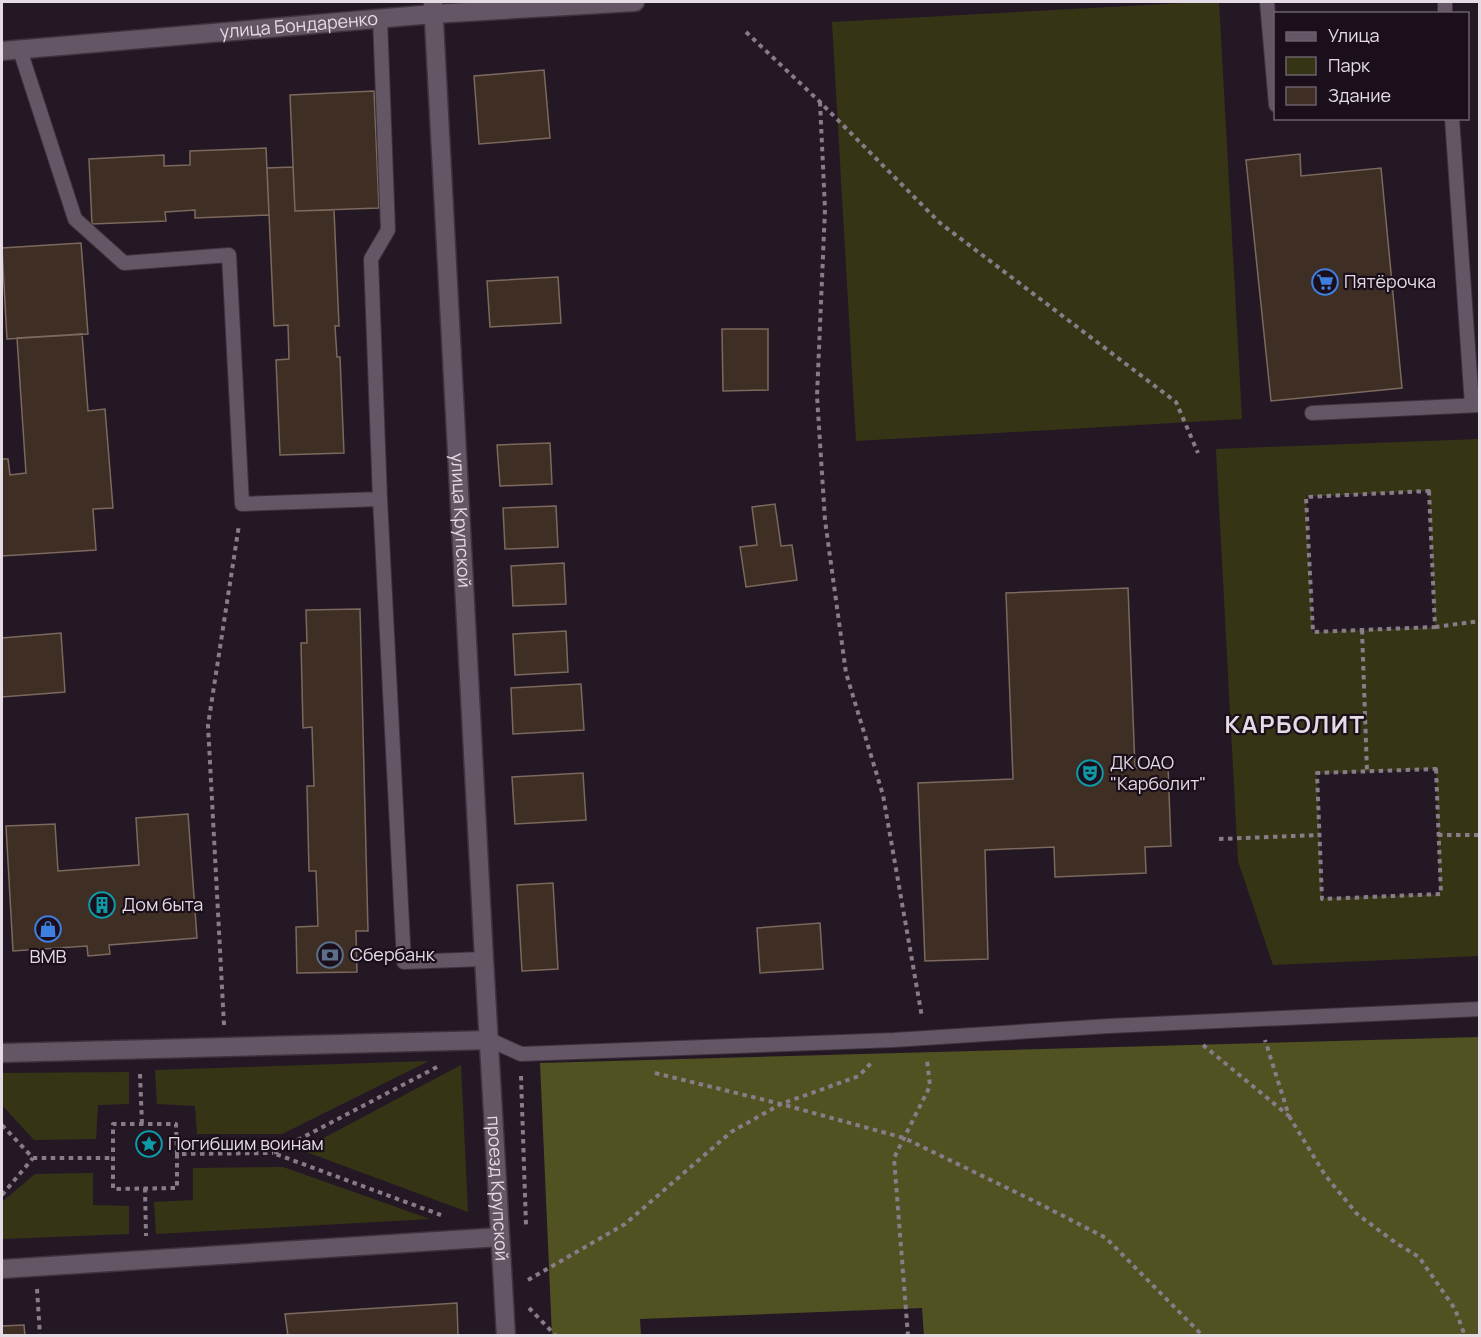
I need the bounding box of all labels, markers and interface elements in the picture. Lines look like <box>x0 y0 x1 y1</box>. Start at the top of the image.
street label: улица Бондаренко <box>219 6 379 43</box>
legend <box>1274 12 1469 120</box>
text: Улица <box>1328 23 1380 47</box>
text: Парк <box>1328 53 1371 77</box>
text: Здание <box>1328 83 1391 107</box>
supermarket icon: Пятёрочка <box>1310 267 1340 297</box>
place label: Пятёрочка <box>1344 269 1436 293</box>
street label: улица Крупской <box>446 452 477 588</box>
district label: КАРБОЛИТ <box>1225 707 1365 740</box>
place label: ДК ОАО "Карболит" <box>1110 750 1206 795</box>
theatre icon: ДК ОАО "Карболит" <box>1075 758 1105 788</box>
building icon: Дом быта <box>87 890 117 920</box>
place label: Дом быта <box>122 892 203 916</box>
shop icon: ВМВ <box>33 914 63 944</box>
bank icon: Сбербанк <box>315 940 345 970</box>
place label: Сбербанк <box>350 942 436 966</box>
place label: ВМВ <box>29 944 67 968</box>
street label: проезд Крупской <box>482 1115 515 1262</box>
place icon: Погибшим воинам <box>134 1129 164 1159</box>
place label: Погибшим воинам <box>168 1131 324 1155</box>

